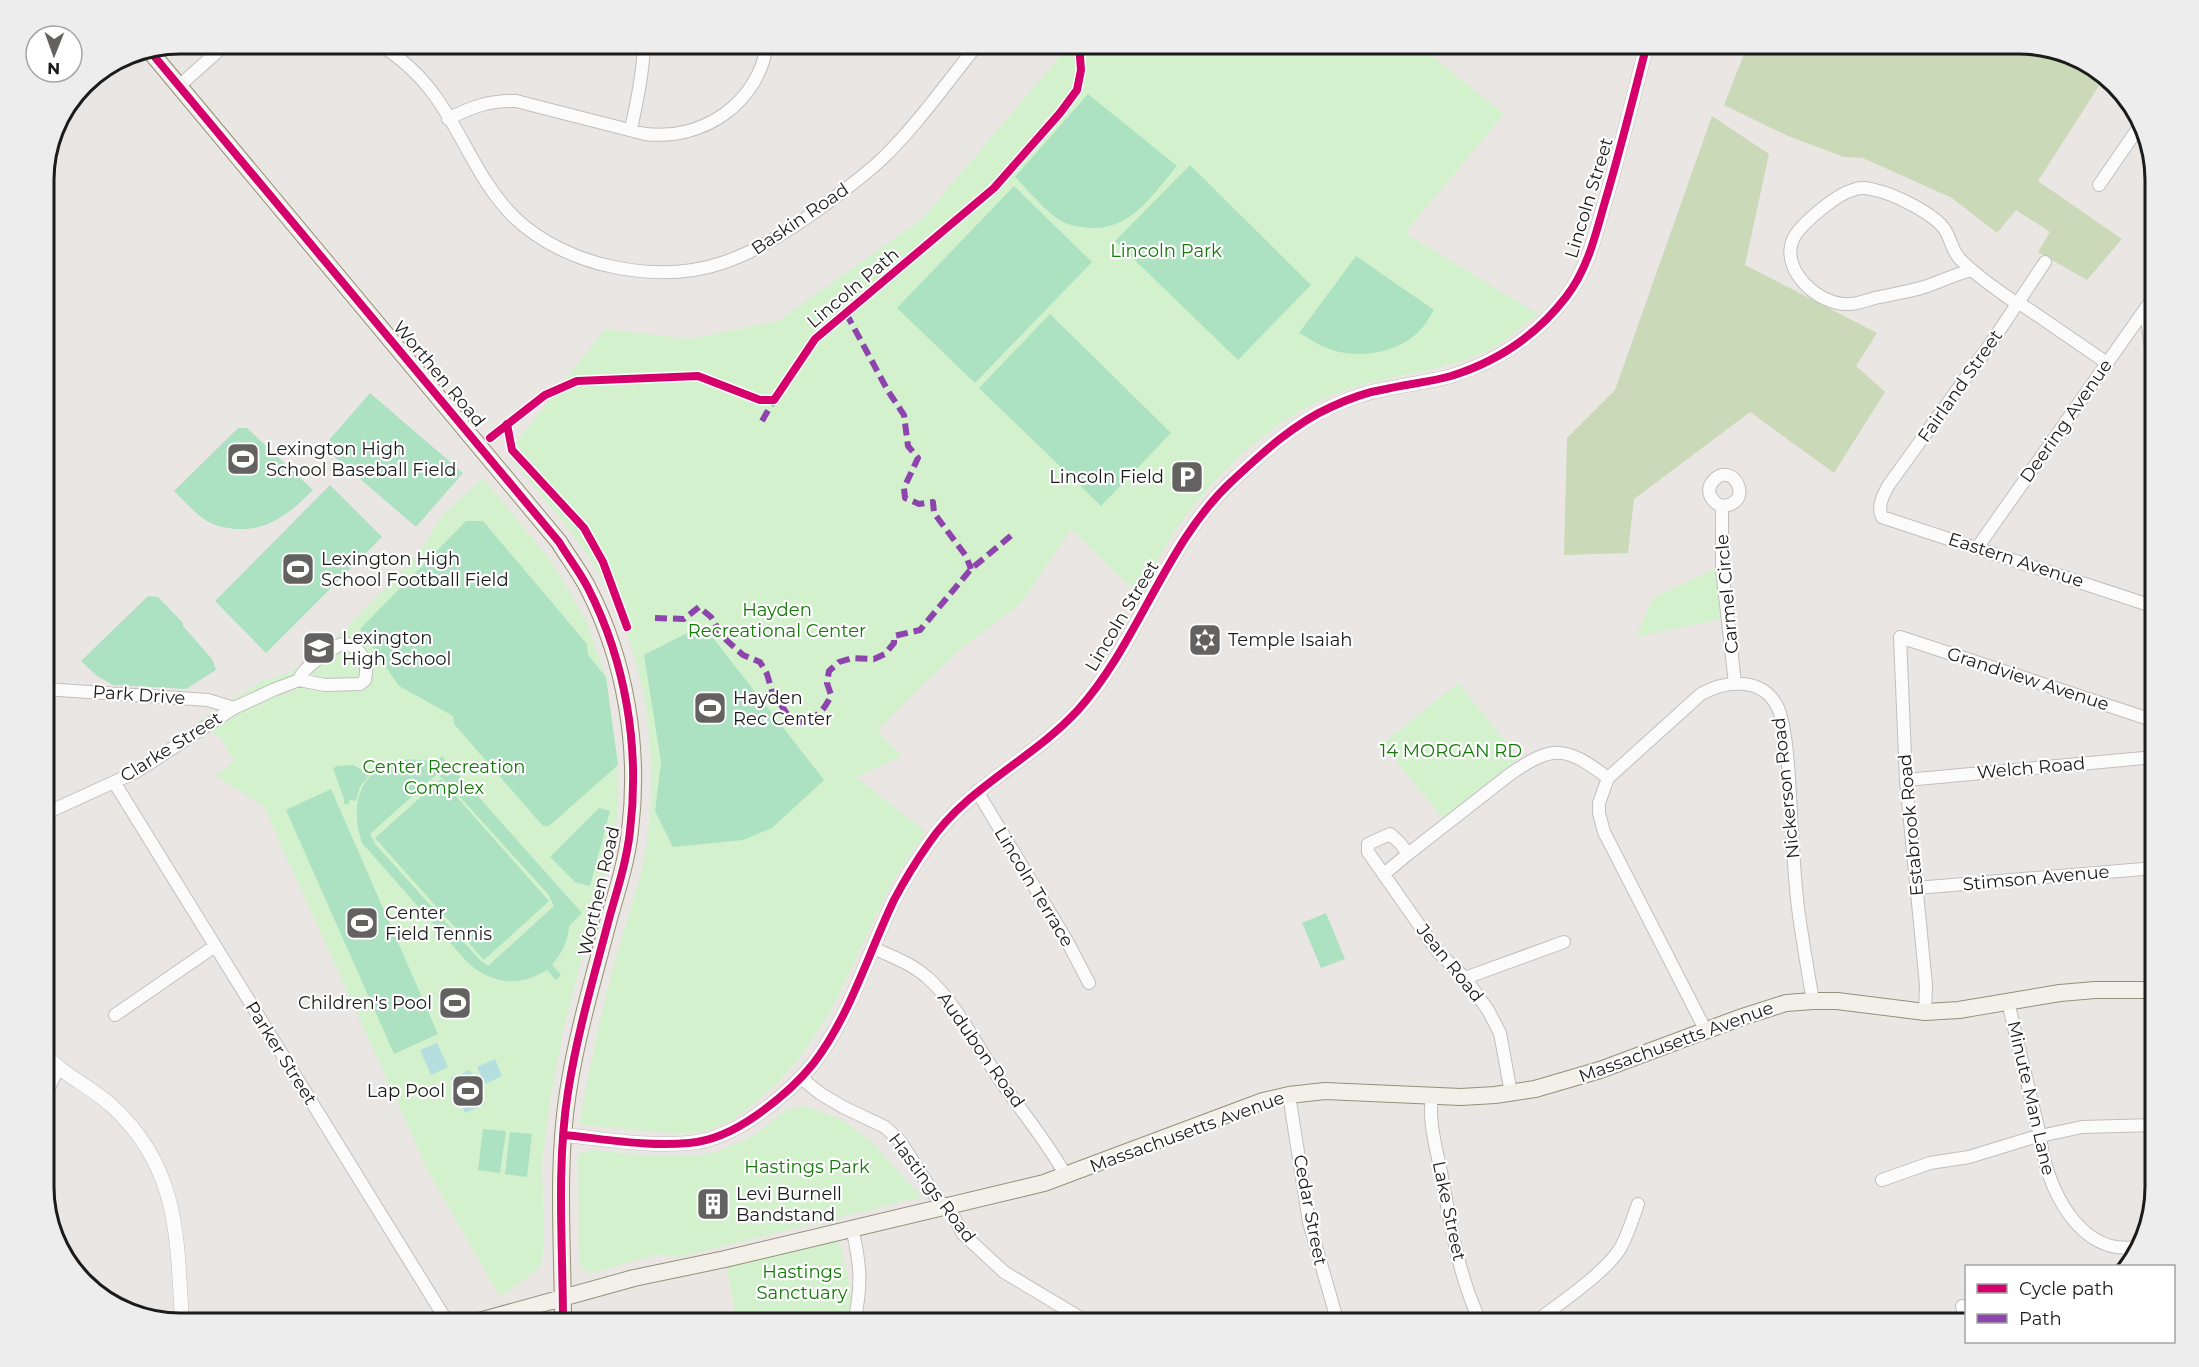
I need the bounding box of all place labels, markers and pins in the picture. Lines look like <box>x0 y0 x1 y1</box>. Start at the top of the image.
place label: Lexington High School Baseball Field <box>266 438 457 481</box>
sports icon: Lexington High School Baseball Field <box>225 441 261 477</box>
parking icon: Lincoln Field <box>1169 459 1205 495</box>
place label: Lincoln Field <box>1049 466 1164 488</box>
place label: Lexington High School Football Field <box>321 548 509 591</box>
sports icon: Lexington High School Football Field <box>280 551 316 587</box>
synagogue icon: Temple Isaiah <box>1187 622 1223 658</box>
place label: Lexington High School <box>342 627 451 670</box>
place label: Temple Isaiah <box>1228 629 1352 651</box>
school or university icon: Lexington High School <box>301 630 337 666</box>
place label: Hayden Rec Center <box>733 687 832 730</box>
sports icon: Hayden Rec Center <box>692 690 728 726</box>
place label: Center Field Tennis <box>385 902 492 945</box>
sports icon: Center Field Tennis <box>344 905 380 941</box>
sports icon: Children's Pool <box>437 985 473 1021</box>
place label: Children's Pool <box>298 992 432 1014</box>
sports icon: Lap Pool <box>450 1073 486 1109</box>
place label: Lap Pool <box>367 1080 445 1102</box>
place label: Levi Burnell Bandstand <box>736 1183 842 1226</box>
building icon: Levi Burnell Bandstand <box>695 1186 731 1222</box>

